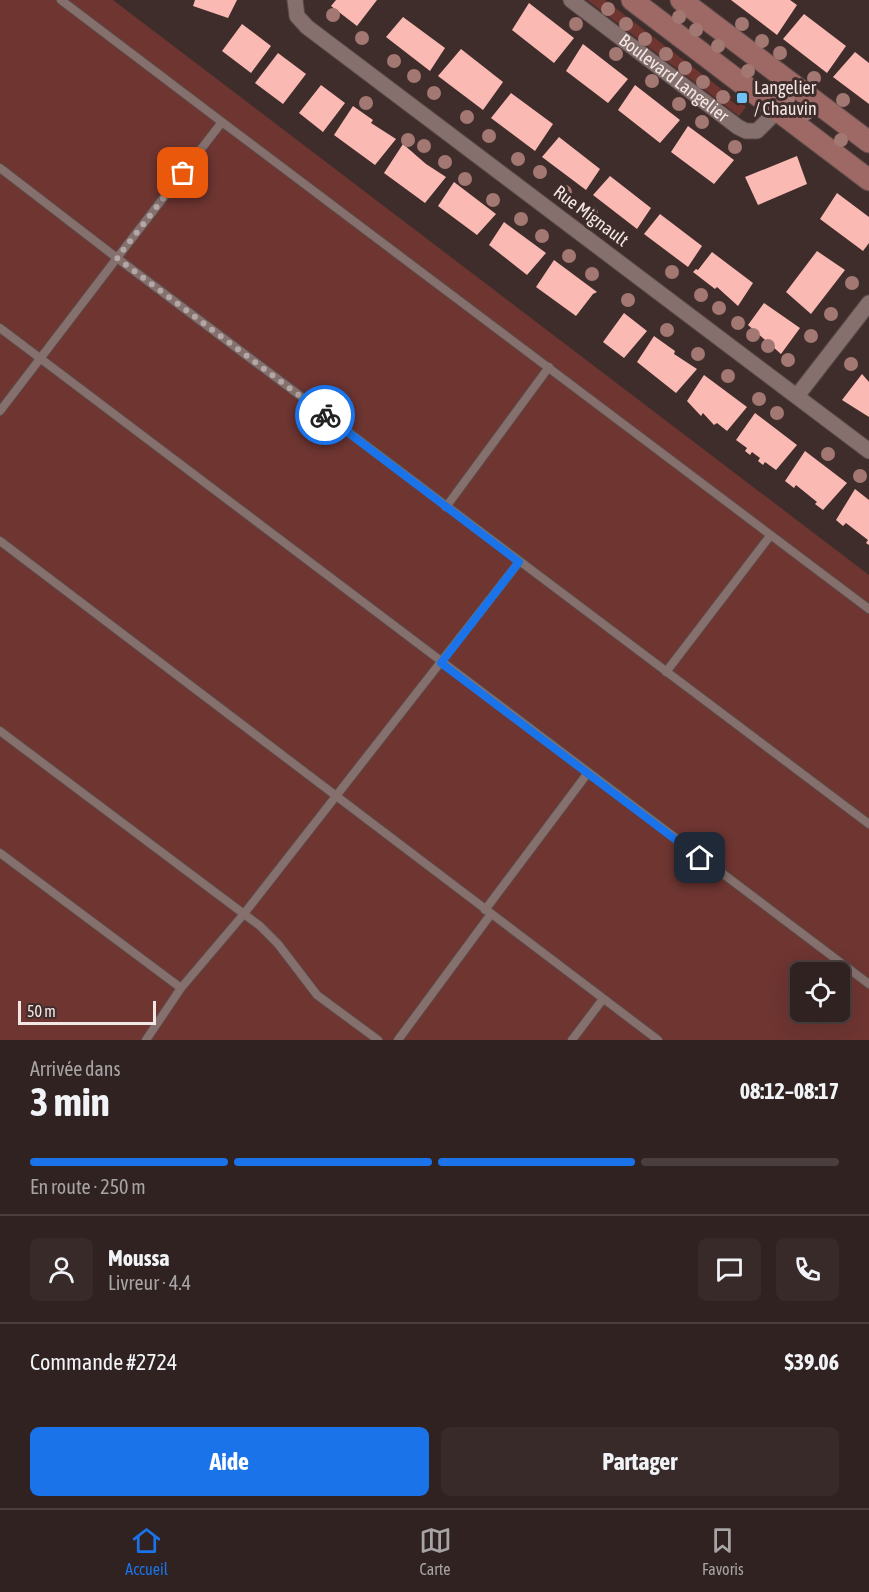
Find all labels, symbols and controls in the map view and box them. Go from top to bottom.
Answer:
street label: Boulevard Langelier [615,29,734,127]
place label: Langelier / Chauvin [754,77,817,119]
marker: Langelier / Chauvin [735,91,749,105]
pin [157,147,208,198]
icon: bag [166,156,199,189]
street label: Rue Mignault [550,181,633,250]
courier [295,385,355,445]
icon: bike [309,399,342,432]
pin [674,832,725,883]
icon: home [683,841,716,874]
map controls [790,962,850,1022]
button: locate [790,962,850,1022]
scale bar [18,998,156,1025]
text: 50 m [27,1002,56,1020]
text: Arrivée dans [30,1057,121,1080]
text: 08:12–08:17 [740,1078,839,1104]
text: 3 min [30,1080,110,1124]
text: En route · 250 m [30,1175,146,1198]
button: person [30,1238,93,1301]
button: chat [698,1238,761,1301]
button: phone [776,1238,839,1301]
text: Moussa [108,1245,169,1271]
text: Livreur · 4.4 [108,1271,191,1294]
text: Commande #2724 [30,1349,177,1375]
text: $39.06 [784,1349,839,1375]
button: Aide [30,1427,429,1496]
button: Partager [441,1427,839,1496]
tab: Accueil [125,1524,168,1578]
tab: Carte [419,1524,452,1578]
tab: Favoris [702,1524,744,1578]

